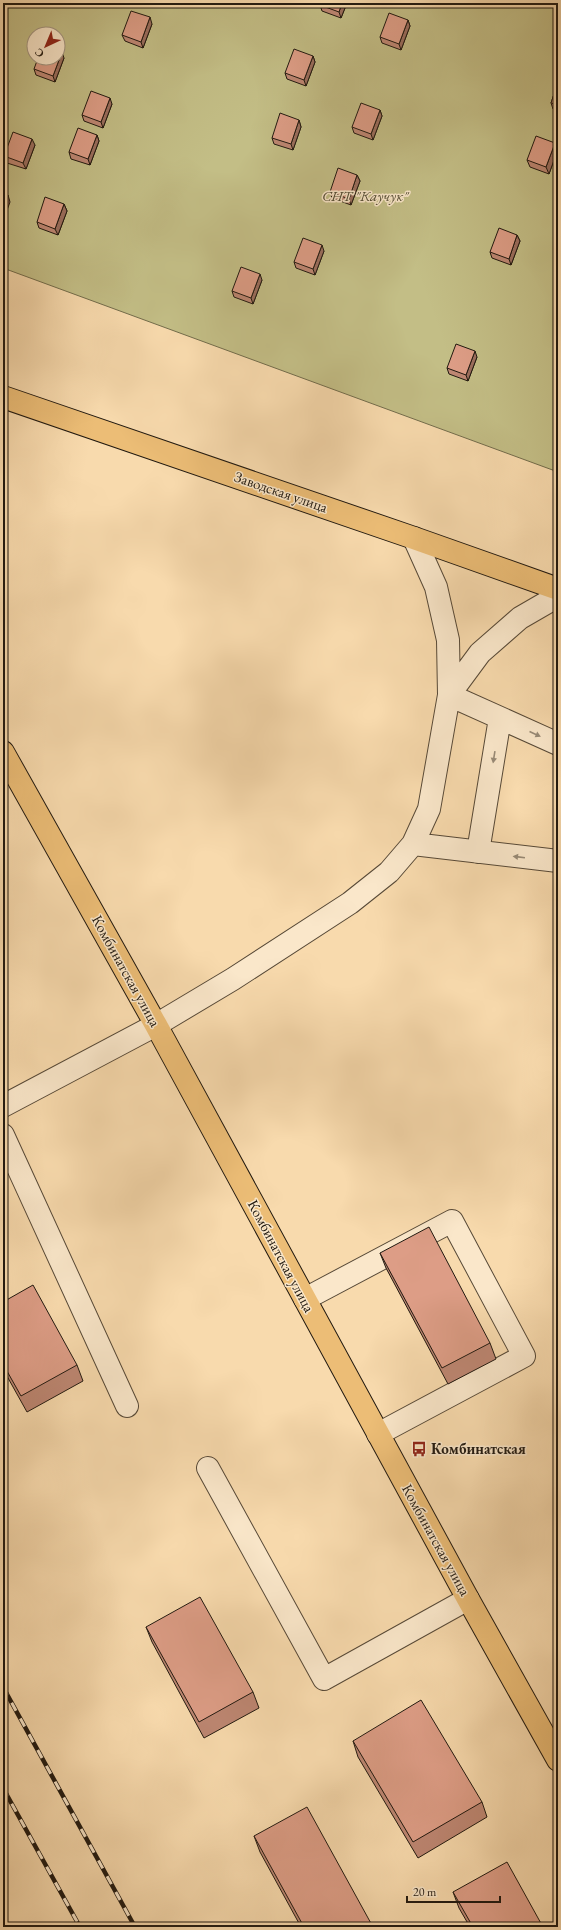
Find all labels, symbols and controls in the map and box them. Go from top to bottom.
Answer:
north arrow [26,26,66,66]
text: С [31,45,47,61]
park label: СНТ "Каучук" [322,186,410,205]
street label: Заводская улица [232,467,330,516]
one-way arrow [530,731,541,737]
one-way arrow [491,750,497,763]
one-way arrow [513,854,525,860]
street label: Комбинатская улица [88,912,165,1030]
street label: Комбинатская улица [244,1196,319,1315]
place label: Комбинатская [431,1439,526,1458]
bus stop icon: Комбинатская [410,1440,428,1458]
street label: Комбинатская улица [398,1481,475,1599]
scale bar [407,1878,500,1904]
text: 20 m [413,1884,437,1900]

